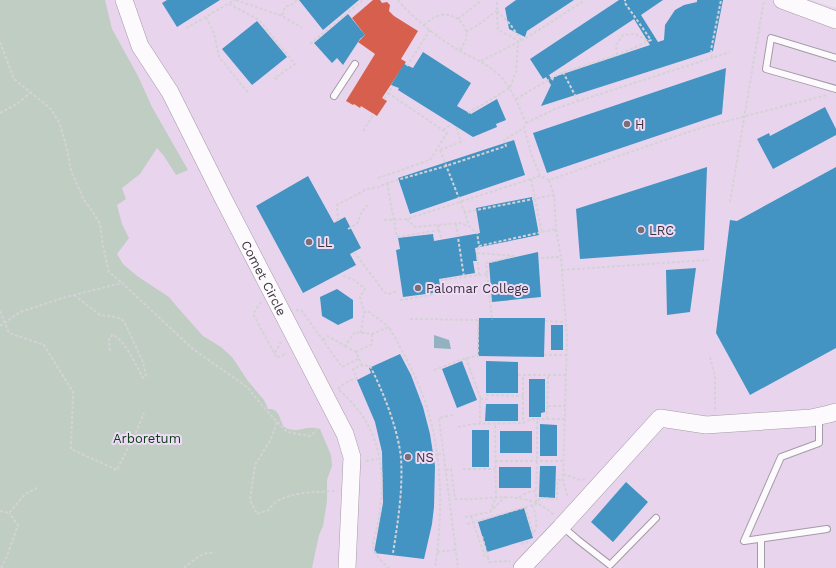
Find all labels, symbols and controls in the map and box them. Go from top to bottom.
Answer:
place label: H [635,117,645,132]
marker: H [622,119,632,129]
place label: LRC [649,223,674,238]
marker: LRC [636,225,646,235]
place label: LL [317,235,333,250]
marker: LL [304,237,314,247]
street label: Comet Circle [239,238,290,318]
place label: Palomar College [426,281,529,296]
marker: Palomar College [413,283,423,293]
park label: Arboretum [113,431,181,446]
place label: NS [416,450,434,465]
marker: NS [403,452,413,462]

